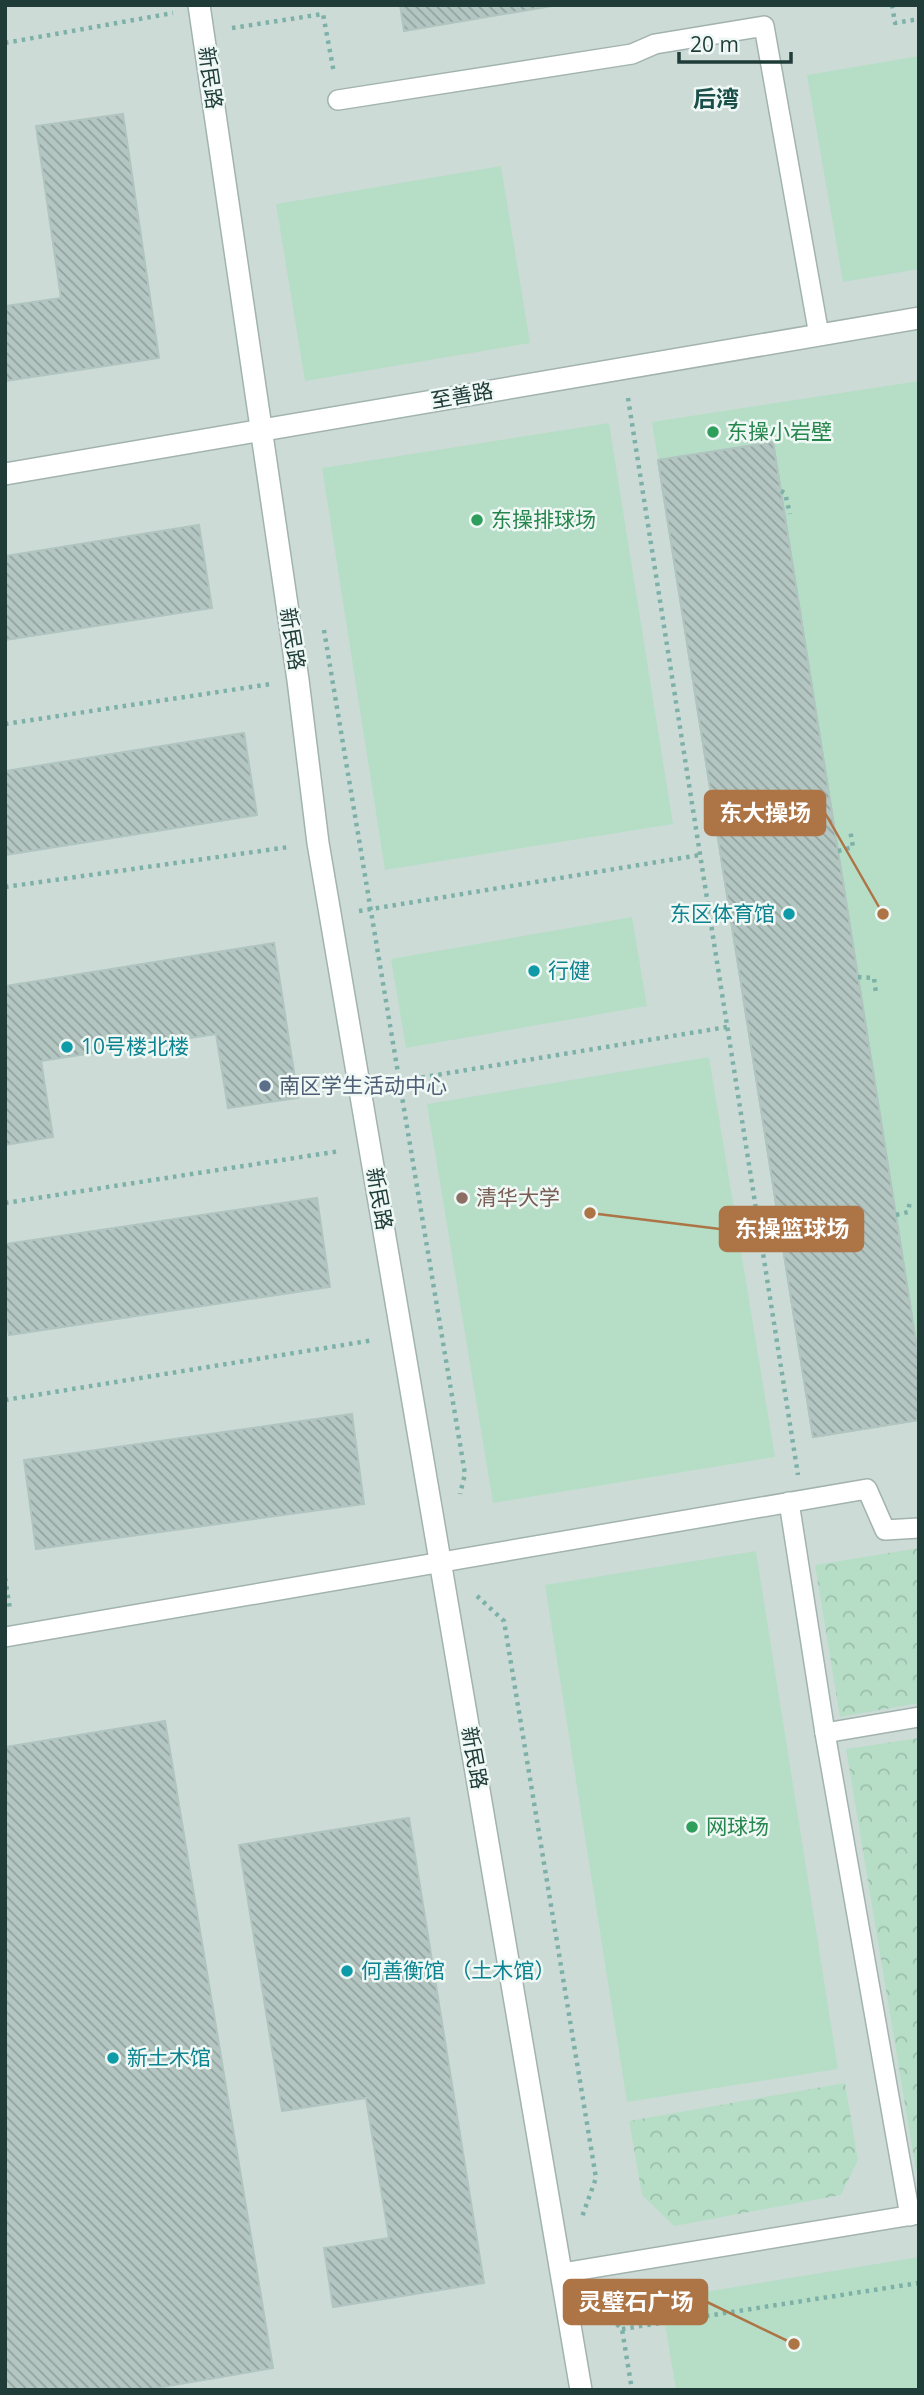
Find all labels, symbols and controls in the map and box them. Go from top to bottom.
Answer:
scale bar [679,21,791,65]
text: 20 m [690,30,739,58]
street label: 新民路 [193,45,229,111]
district label: 后湾 [693,82,739,114]
street label: 至善路 [428,376,495,414]
place label: 东操小岩壁 [727,417,832,445]
marker: 东操小岩壁 [705,424,721,440]
place label: 东操排球场 [491,505,596,533]
marker: 东操排球场 [469,512,485,528]
street label: 新民路 [274,606,312,672]
callout: 东大操场 [705,791,825,835]
text: 东大操场 [719,796,811,828]
place label: 东区体育馆 [670,899,775,927]
marker: 东区体育馆 [781,906,797,922]
place label: 行健 [548,956,590,984]
marker: 行健 [526,963,542,979]
place label: 10号楼北楼 [81,1032,189,1060]
marker: 10号楼北楼 [59,1039,75,1055]
place label: 南区学生活动中心 [279,1071,447,1099]
marker: 南区学生活动中心 [257,1078,273,1094]
street label: 新民路 [361,1165,399,1232]
place label: 清华大学 [476,1183,560,1211]
marker: 清华大学 [454,1190,470,1206]
callout: 东操篮球场 [720,1207,863,1251]
text: 东操篮球场 [735,1212,850,1244]
street label: 新民路 [456,1724,494,1791]
place label: 网球场 [706,1812,769,1840]
marker: 网球场 [684,1819,700,1835]
place label: 何善衡馆 （土木馆） [361,1956,555,1984]
marker: 何善衡馆 （土木馆） [339,1963,355,1979]
place label: 新土木馆 [127,2043,211,2071]
marker: 新土木馆 [105,2050,121,2066]
callout: 灵璧石广场 [564,2280,707,2324]
text: 灵璧石广场 [579,2285,694,2317]

